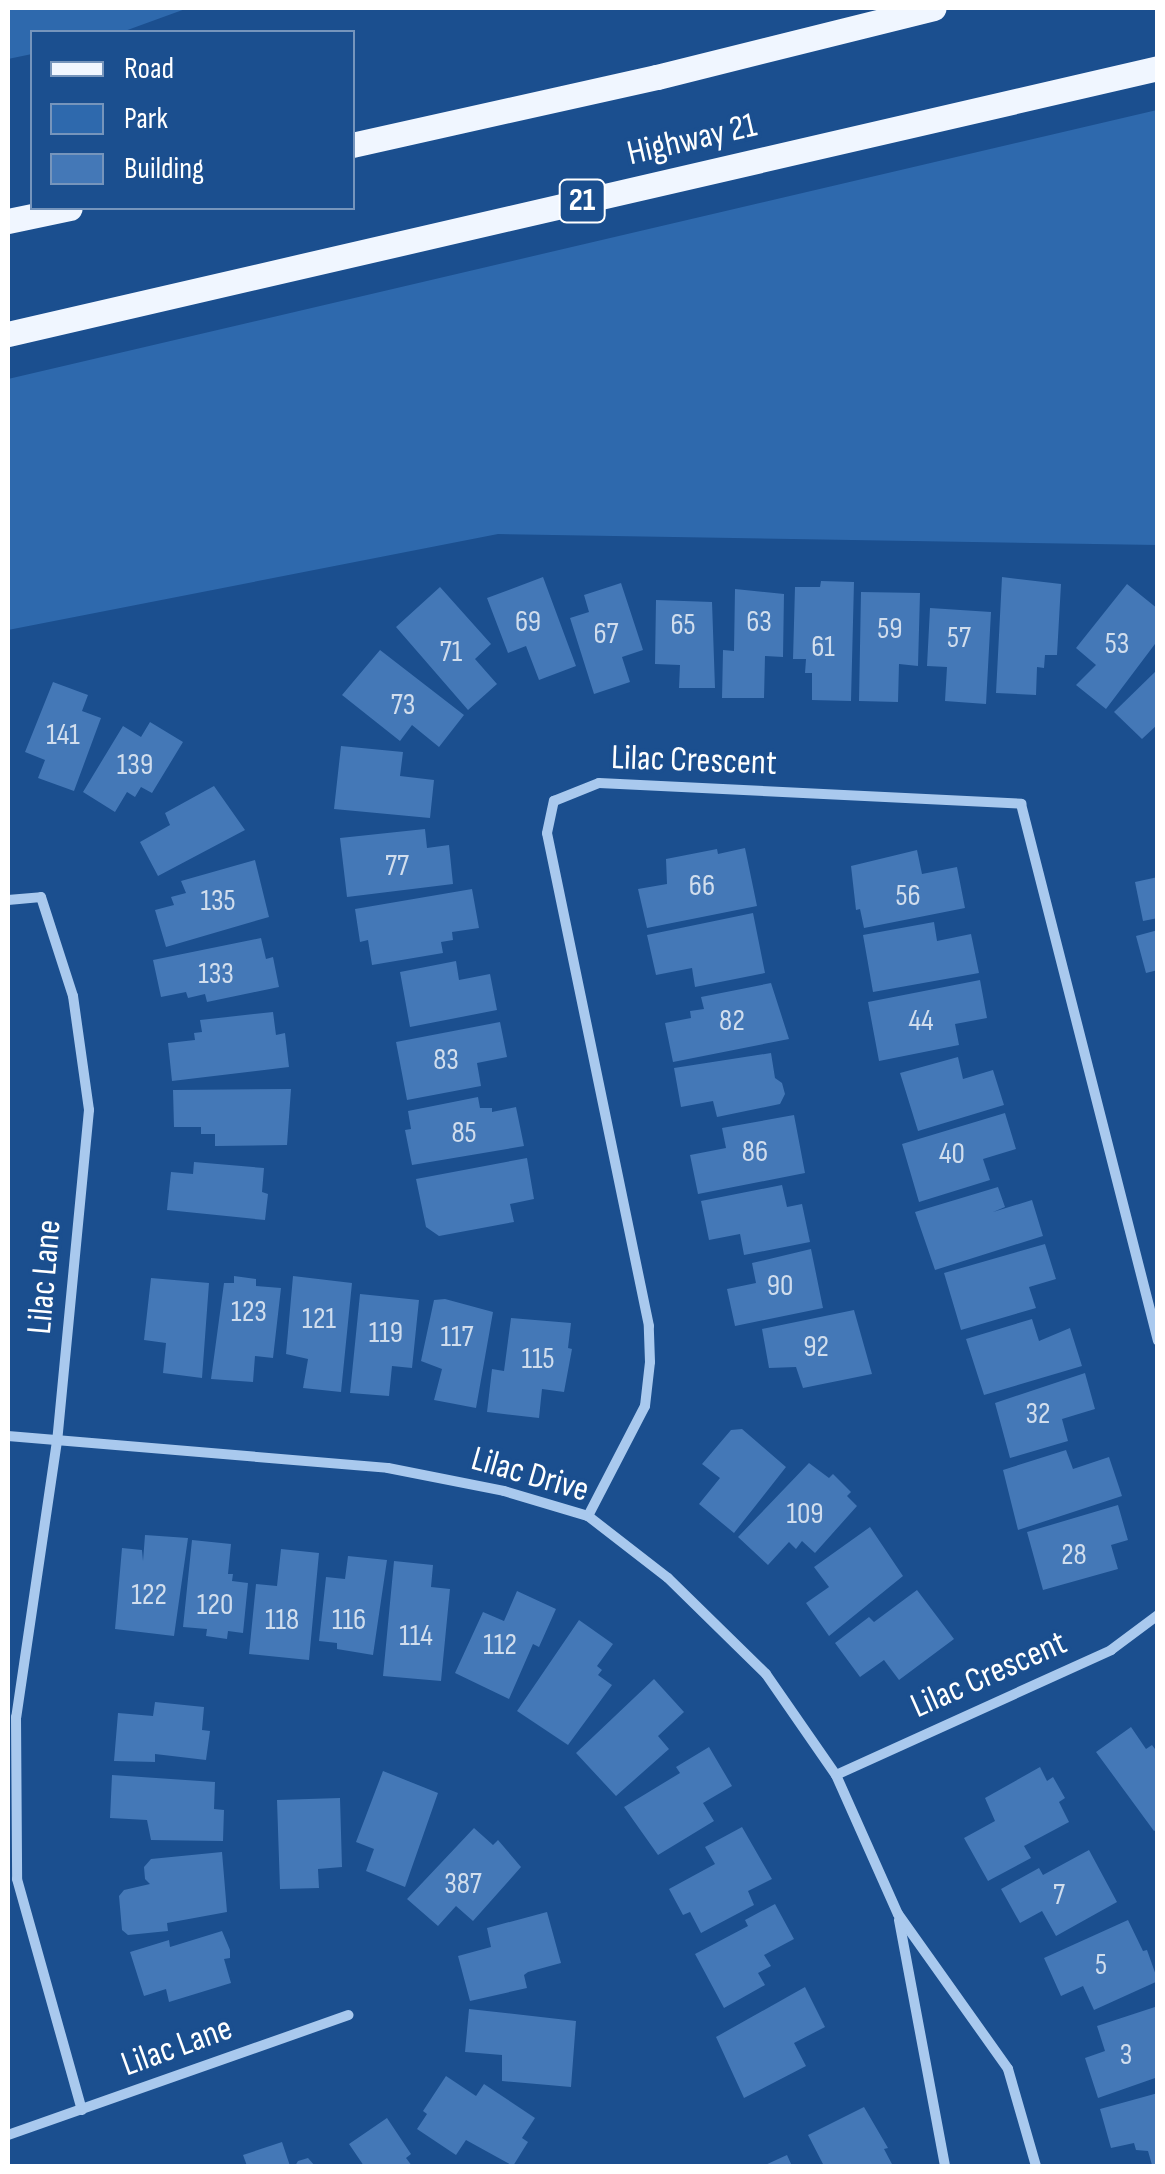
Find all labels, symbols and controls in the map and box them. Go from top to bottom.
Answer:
legend [30,30,355,210]
text: Road [124,51,174,87]
text: Park [124,101,168,137]
street label: Highway 21 [623,105,761,175]
text: Building [124,151,204,187]
road number: 21 [557,174,607,228]
house number: 69 [515,604,541,640]
house number: 63 [746,604,772,640]
house number: 65 [670,607,696,643]
house number: 59 [877,611,903,647]
house number: 67 [593,616,619,652]
house number: 57 [947,620,971,656]
house number: 53 [1105,626,1129,662]
house number: 61 [811,629,835,665]
house number: 71 [440,634,462,670]
house number: 73 [391,687,415,723]
house number: 141 [46,717,80,753]
street label: Lilac Crescent [610,737,778,785]
house number: 139 [117,747,153,783]
house number: 77 [385,848,409,884]
house number: 66 [689,868,715,904]
house number: 56 [895,878,921,914]
house number: 135 [200,883,236,919]
house number: 133 [198,956,234,992]
house number: 82 [719,1003,745,1039]
house number: 44 [908,1003,934,1039]
house number: 83 [433,1042,459,1078]
house number: 85 [451,1115,477,1151]
house number: 86 [742,1134,768,1170]
house number: 40 [939,1136,965,1172]
street label: Lilac Lane [19,1218,71,1336]
house number: 90 [767,1268,793,1304]
house number: 123 [231,1294,267,1330]
house number: 121 [302,1301,336,1337]
house number: 119 [369,1315,403,1351]
house number: 117 [441,1319,473,1355]
house number: 92 [803,1329,829,1365]
house number: 115 [521,1341,555,1377]
house number: 32 [1026,1396,1050,1432]
street label: Lilac Drive [466,1438,594,1512]
house number: 109 [786,1496,824,1532]
house number: 28 [1061,1537,1087,1573]
house number: 122 [131,1577,167,1613]
house number: 120 [197,1587,233,1623]
house number: 118 [265,1602,299,1638]
house number: 116 [332,1602,366,1638]
house number: 114 [399,1618,433,1654]
street label: Lilac Crescent [905,1622,1073,1728]
house number: 112 [483,1627,517,1663]
house number: 387 [444,1866,482,1902]
house number: 7 [1053,1877,1065,1913]
house number: 5 [1095,1947,1107,1983]
street label: Lilac Lane [116,2008,238,2086]
house number: 3 [1120,2037,1132,2073]

